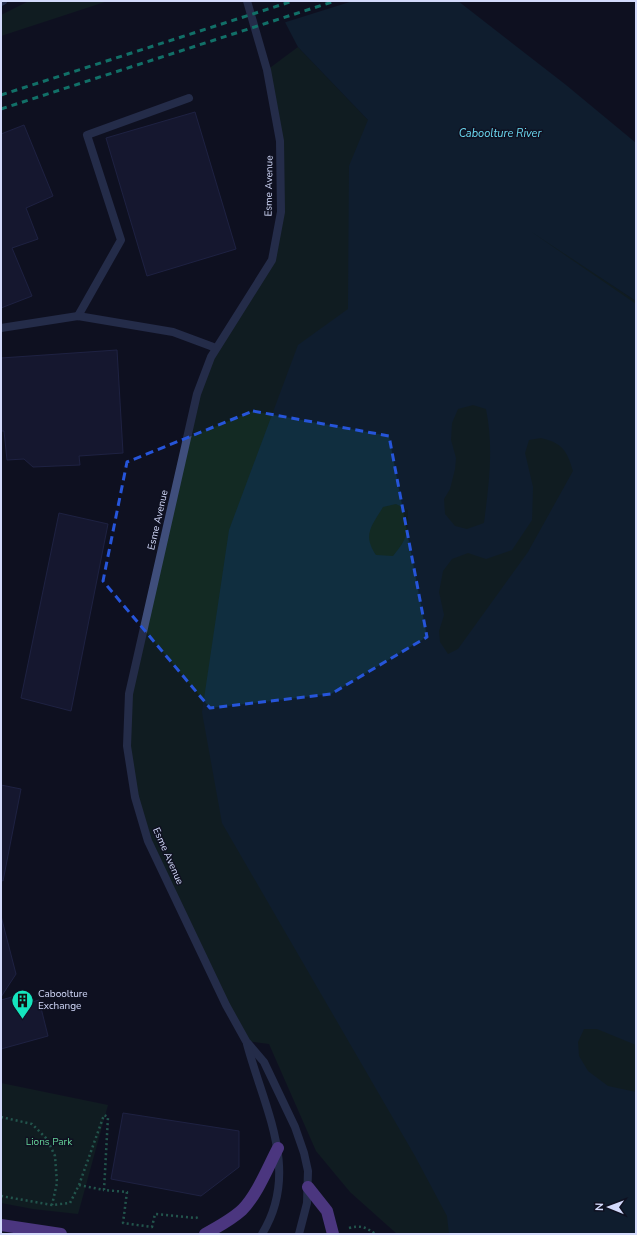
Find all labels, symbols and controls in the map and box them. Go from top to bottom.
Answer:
water label: Caboolture River [459,126,542,141]
street label: Esme Avenue [261,155,277,217]
street label: Esme Avenue [144,489,172,551]
street label: Esme Avenue [149,825,187,887]
building icon: Caboolture Exchange [10,987,36,1020]
place label: Caboolture Exchange [38,987,88,1013]
park label: Lions Park [26,1135,73,1149]
north arrow [589,1187,629,1227]
text: N [592,1203,607,1211]

